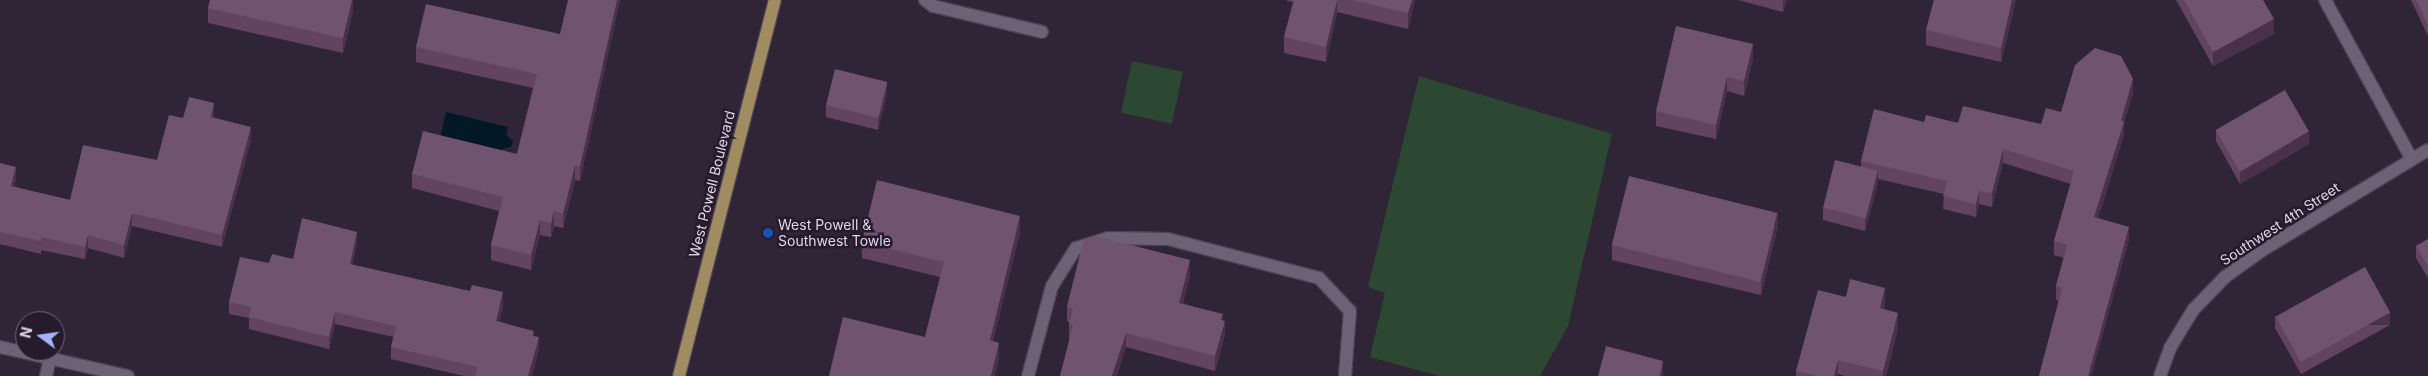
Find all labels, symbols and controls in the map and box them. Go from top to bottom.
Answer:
street label: West Powell Boulevard [686,109,738,259]
street label: Southwest 4th Street [2217,179,2343,269]
place label: West Powell & Southwest Towle [778,217,891,250]
marker: West Powell & Southwest Towle [762,227,774,239]
north arrow [15,311,65,361]
text: N [16,325,35,340]

